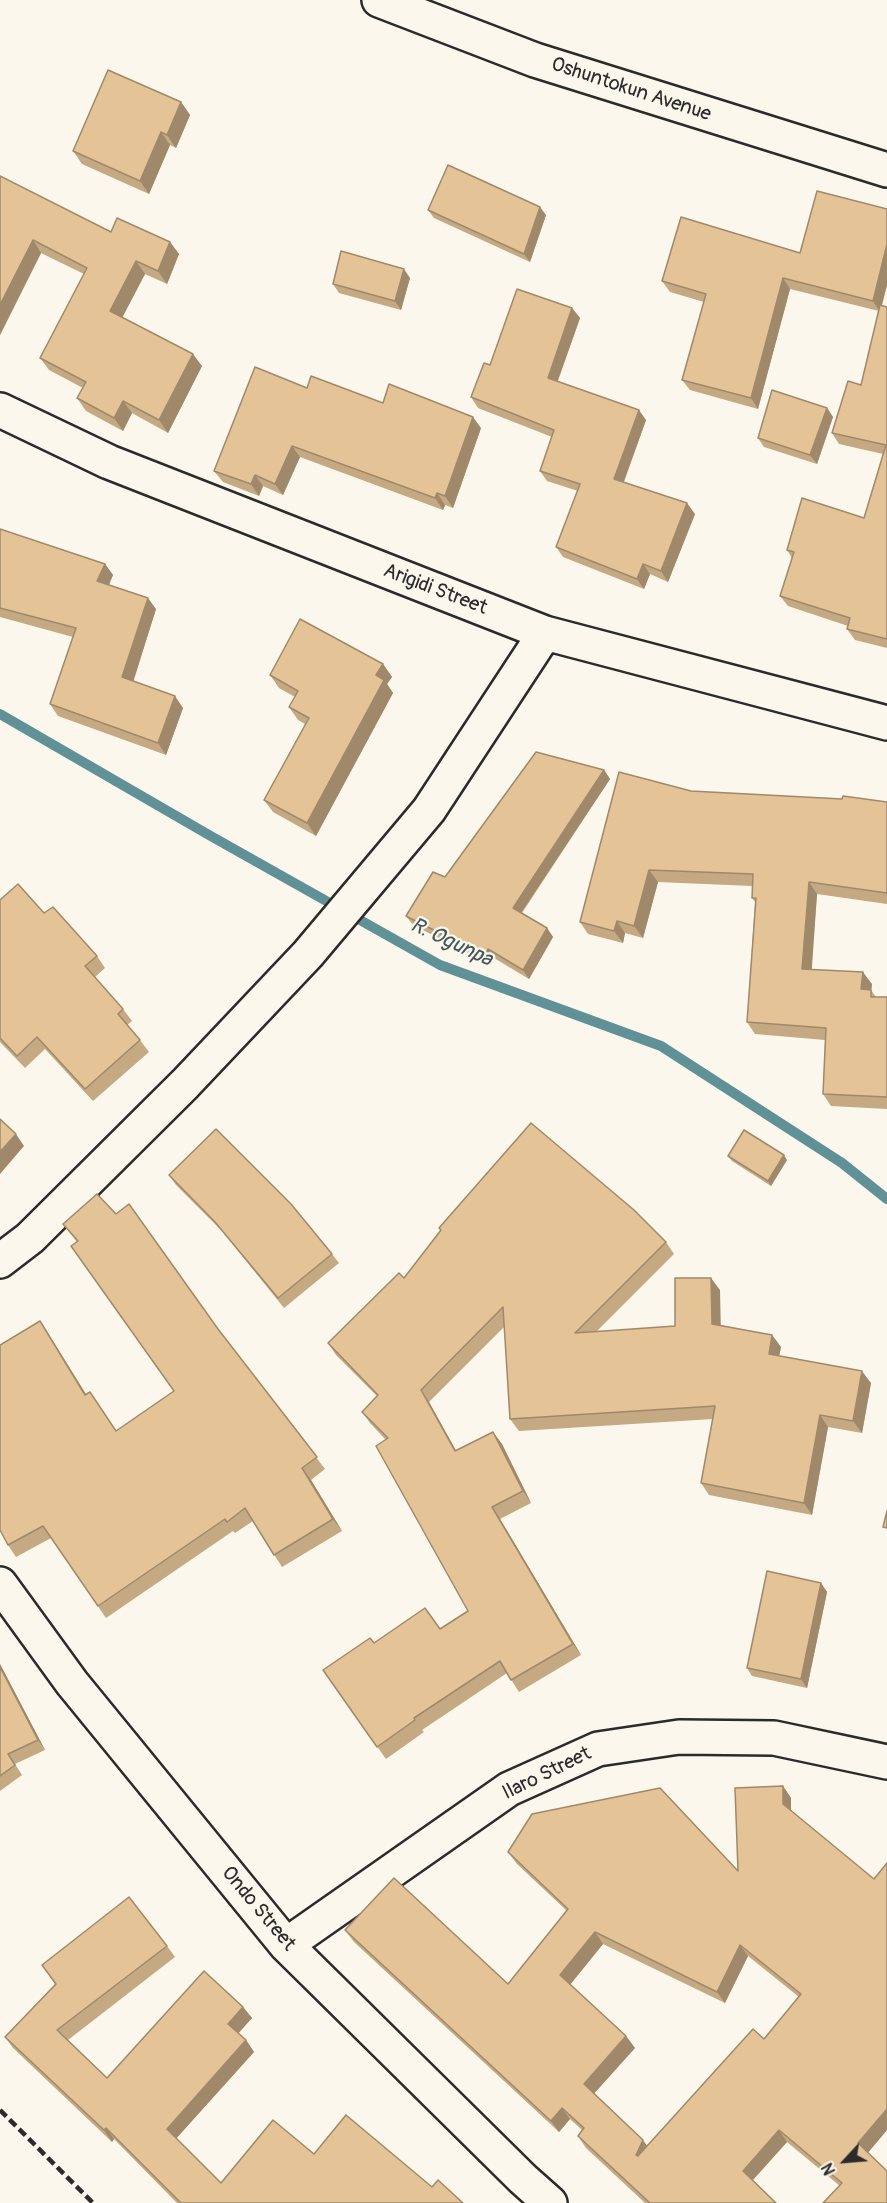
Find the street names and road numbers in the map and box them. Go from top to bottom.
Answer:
street label: Oshuntokun Avenue [548,53,714,127]
street label: Arigidi Street [380,559,490,621]
street label: Ilaro Street [499,1742,595,1806]
street label: Ondo Street [216,1862,300,1956]

